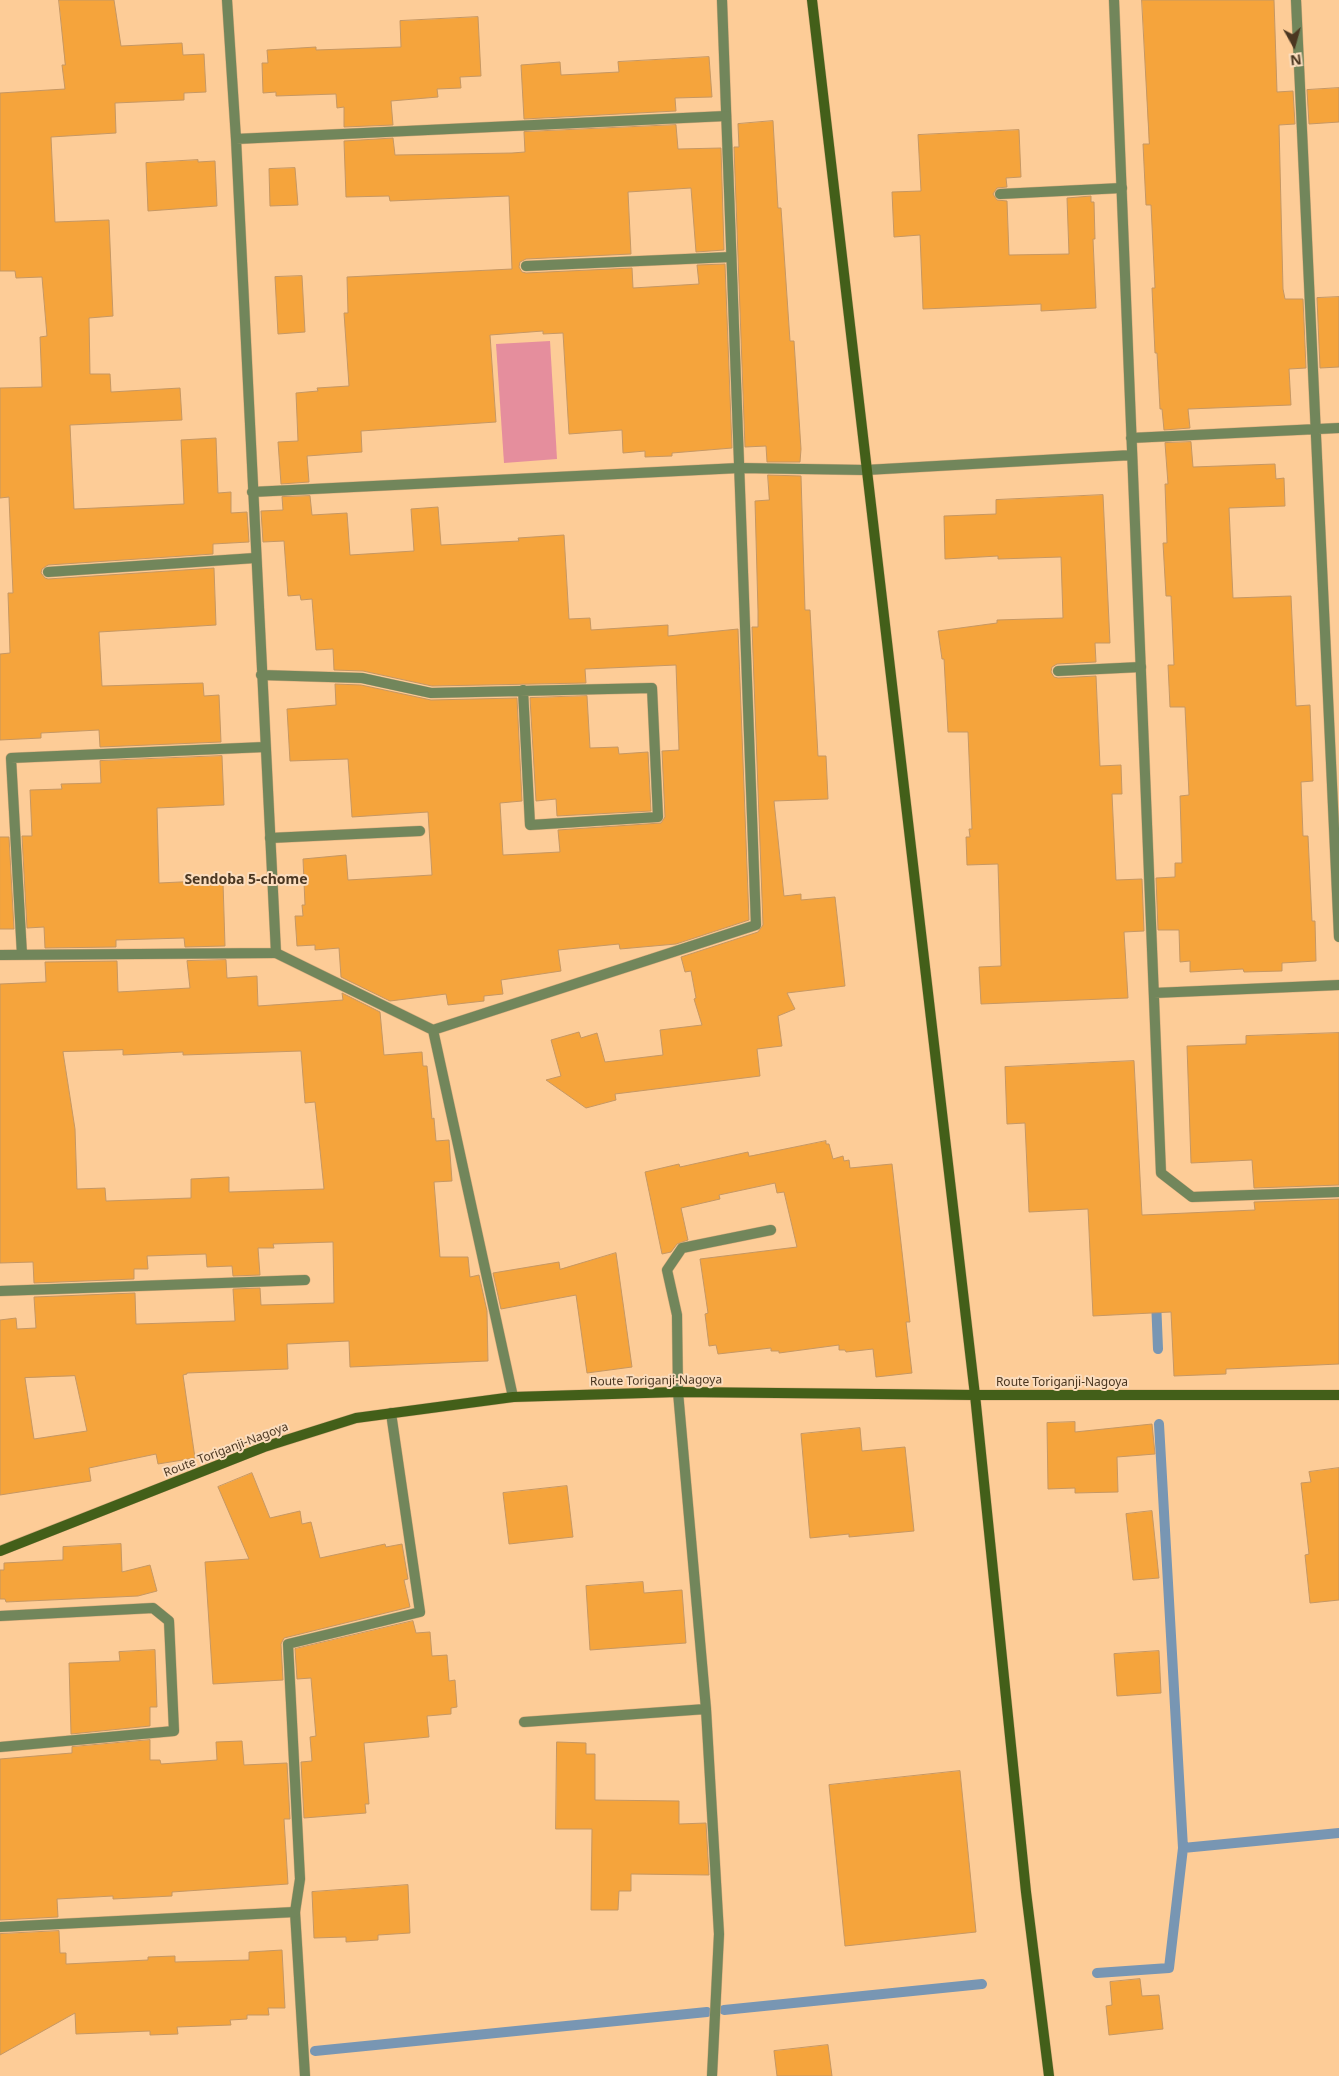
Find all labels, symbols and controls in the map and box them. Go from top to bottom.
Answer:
north arrow [1269,20,1319,70]
text: N [1289,50,1303,71]
district label: Sendoba 5-chome [184,872,308,888]
street label: Route Toriganji-Nagoya [590,1373,722,1389]
street label: Route Toriganji-Nagoya [996,1376,1128,1390]
street label: Route Toriganji-Nagoya [162,1420,290,1480]

